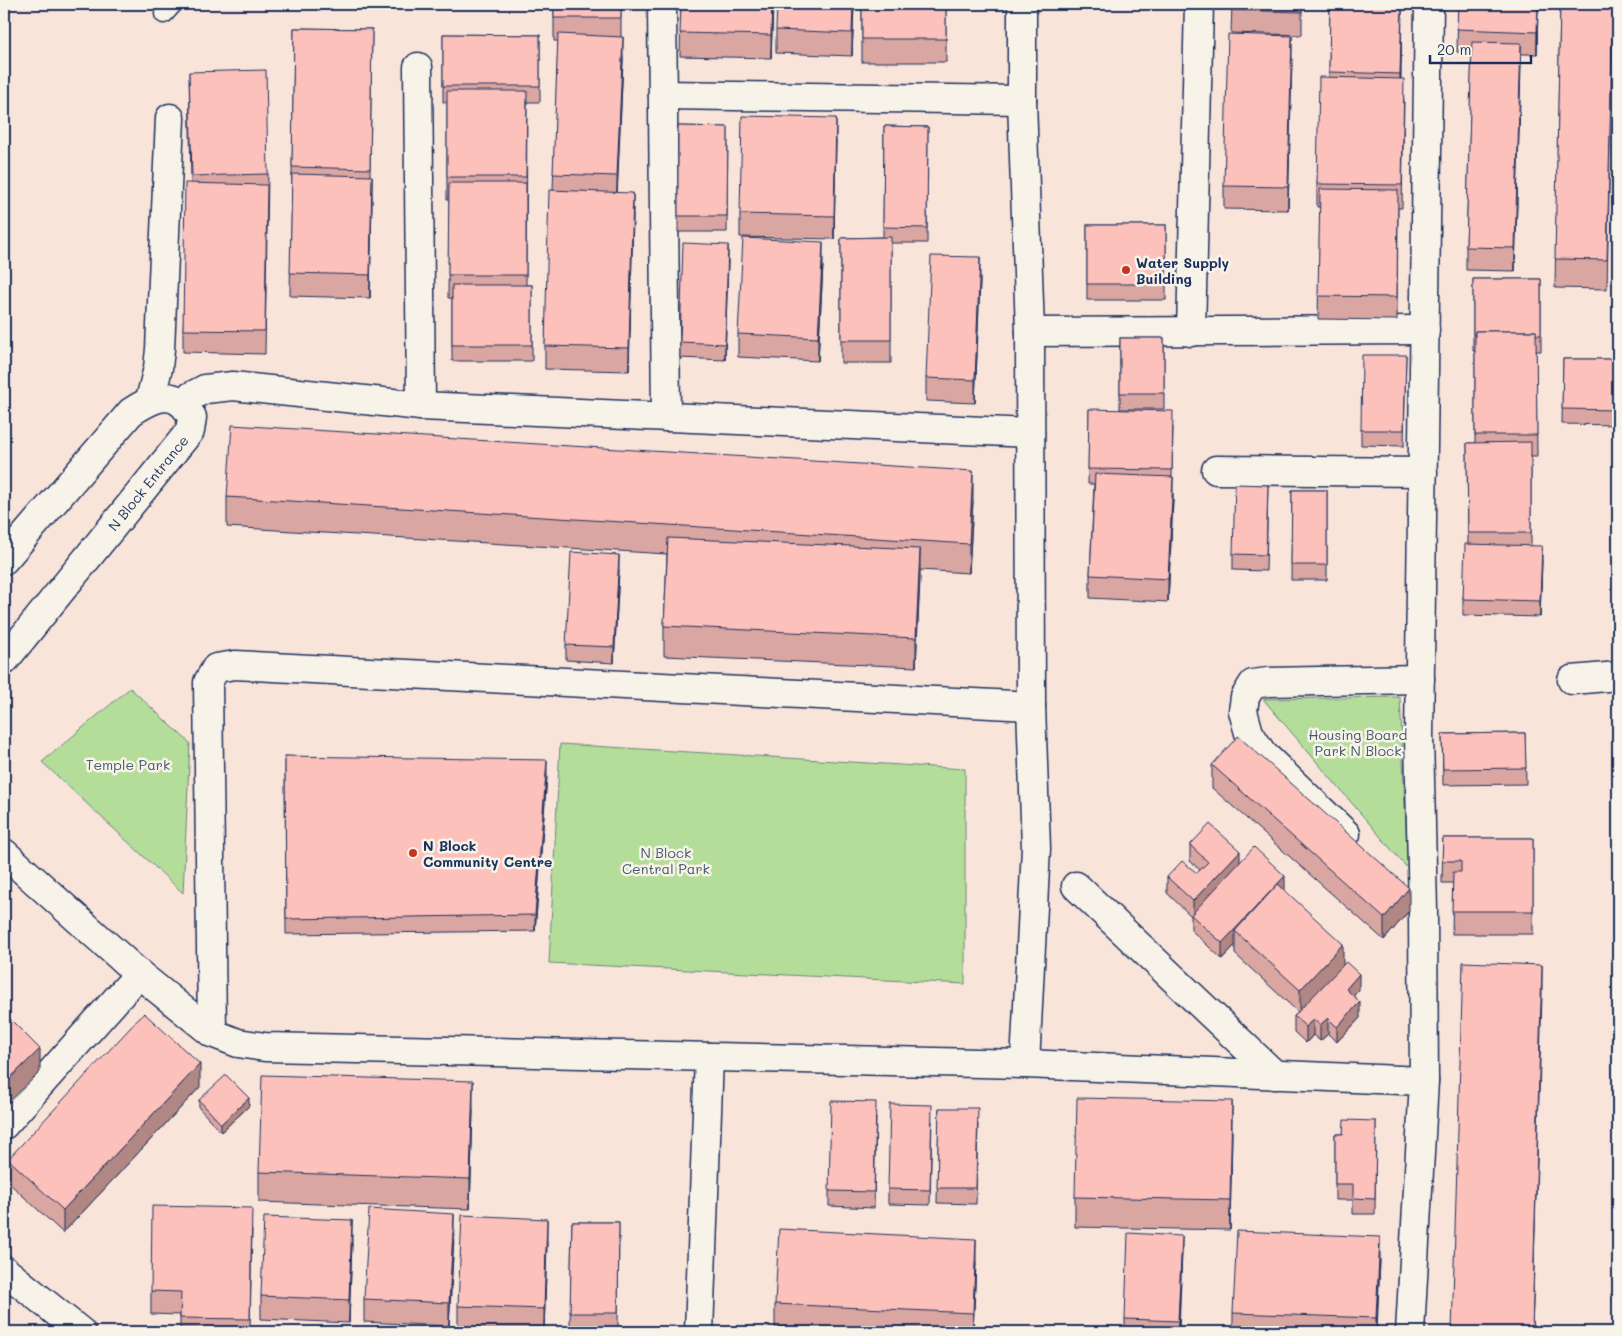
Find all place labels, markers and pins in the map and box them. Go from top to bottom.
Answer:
place label: Water Supply Building [1136,253,1230,288]
marker: Water Supply Building [1120,264,1132,276]
place label: N Block Community Centre [423,836,552,871]
marker: N Block Community Centre [407,847,419,859]

